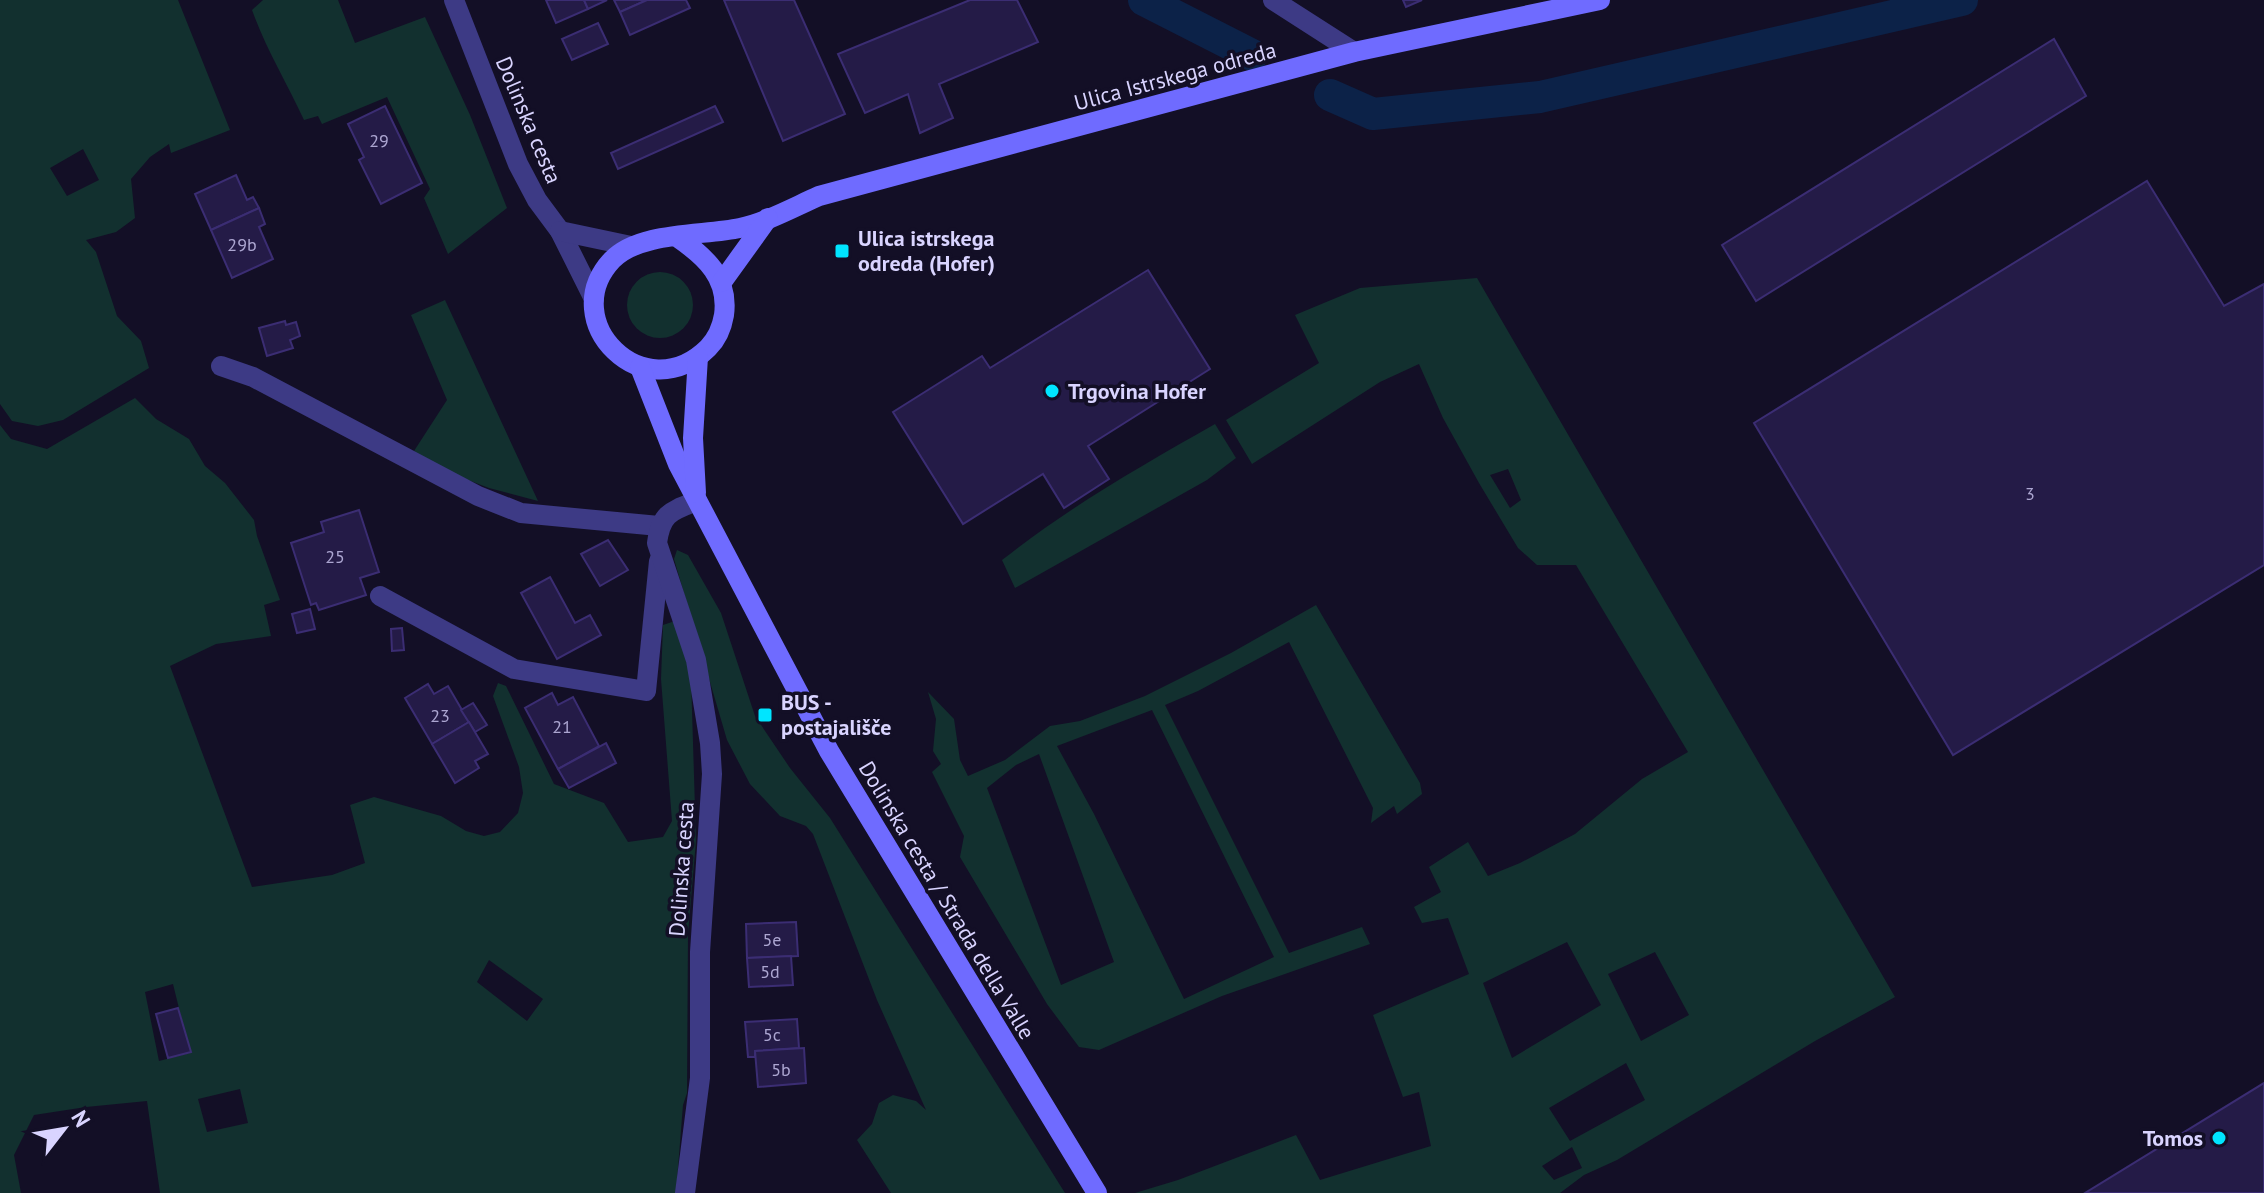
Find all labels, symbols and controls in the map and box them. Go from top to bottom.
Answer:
street label: Ulica Istrskega odreda [1071,36,1279,116]
street label: Dolinska cesta [490,52,568,188]
house number: 29 [369,129,389,152]
place label: Ulica istrskega odreda (Hofer) [858,224,995,277]
house number: 29b [227,233,257,256]
marker: Ulica istrskega odreda (Hofer) [833,242,851,260]
place label: Trgovina Hofer [1068,377,1206,405]
marker: Trgovina Hofer [1043,382,1061,400]
house number: 3 [2025,482,2035,505]
house number: 25 [325,545,345,568]
place label: BUS - postajališče [781,688,891,741]
house number: 23 [430,704,450,727]
marker: BUS - postajališče [756,706,774,724]
house number: 21 [552,715,572,738]
street label: Dolinska cesta / Strada della Valle [853,756,1041,1044]
street label: Dolinska cesta [662,801,700,937]
house number: 5e [763,928,781,951]
house number: 5d [760,960,780,983]
house number: 5c [763,1023,781,1046]
house number: 5b [771,1058,791,1081]
north arrow [24,1089,104,1169]
text: N [65,1105,97,1132]
place label: Tomos [2143,1124,2203,1152]
marker: Tomos [2210,1129,2228,1147]

